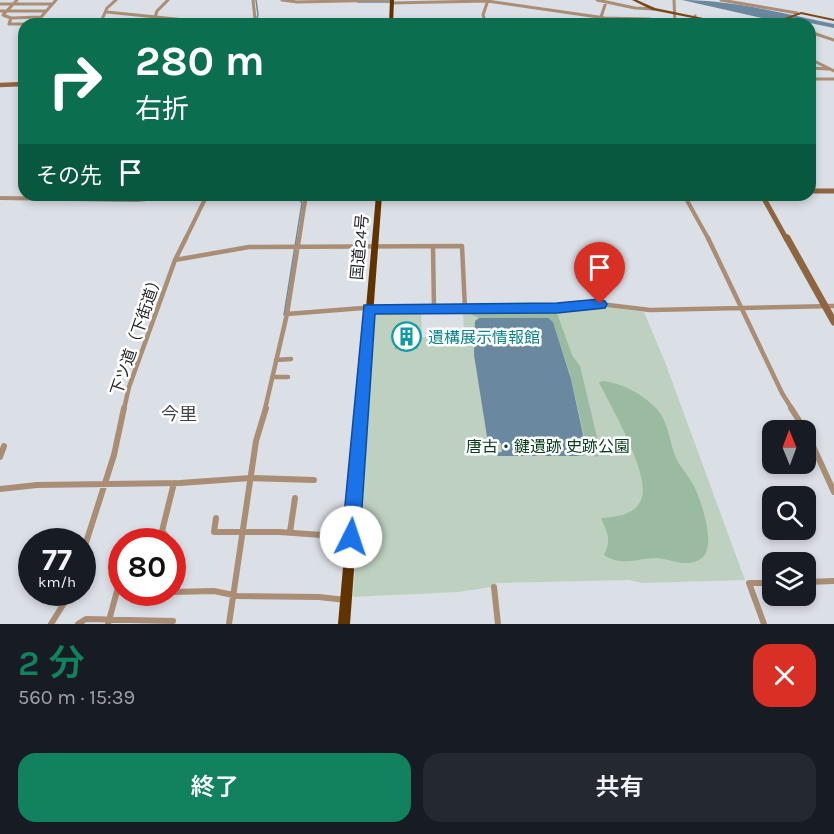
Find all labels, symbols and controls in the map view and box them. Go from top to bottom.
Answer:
text: 280 m [135,36,265,86]
icon: right [36,42,114,120]
text: 右折 [135,93,189,125]
icon: arrive [114,156,147,189]
text: その先 [36,163,102,189]
street label: 国道24号 [347,213,372,281]
pin [574,242,625,304]
icon: arrive [583,251,616,284]
street label: 下ツ道（下街道） [107,271,166,398]
building icon: 遺構展示情報館 [391,321,423,353]
place label: 遺構展示情報館 [428,328,540,347]
district label: 今里 [161,403,197,425]
north arrow [762,420,816,474]
map controls [762,420,816,606]
park label: 唐古・鍵遺跡 史跡公園 [466,437,630,456]
button: search [762,486,816,540]
position arrow [319,505,383,569]
speed limit sign: 80 [108,528,186,606]
text: 77 [42,542,72,578]
button: layers [762,552,816,606]
text: km/h [38,573,76,591]
text: 2 分 [18,642,85,684]
button: close [753,644,816,707]
text: 560 m · 15:39 [18,686,135,709]
button: 終了 [18,753,411,822]
button: 共有 [423,753,816,822]

